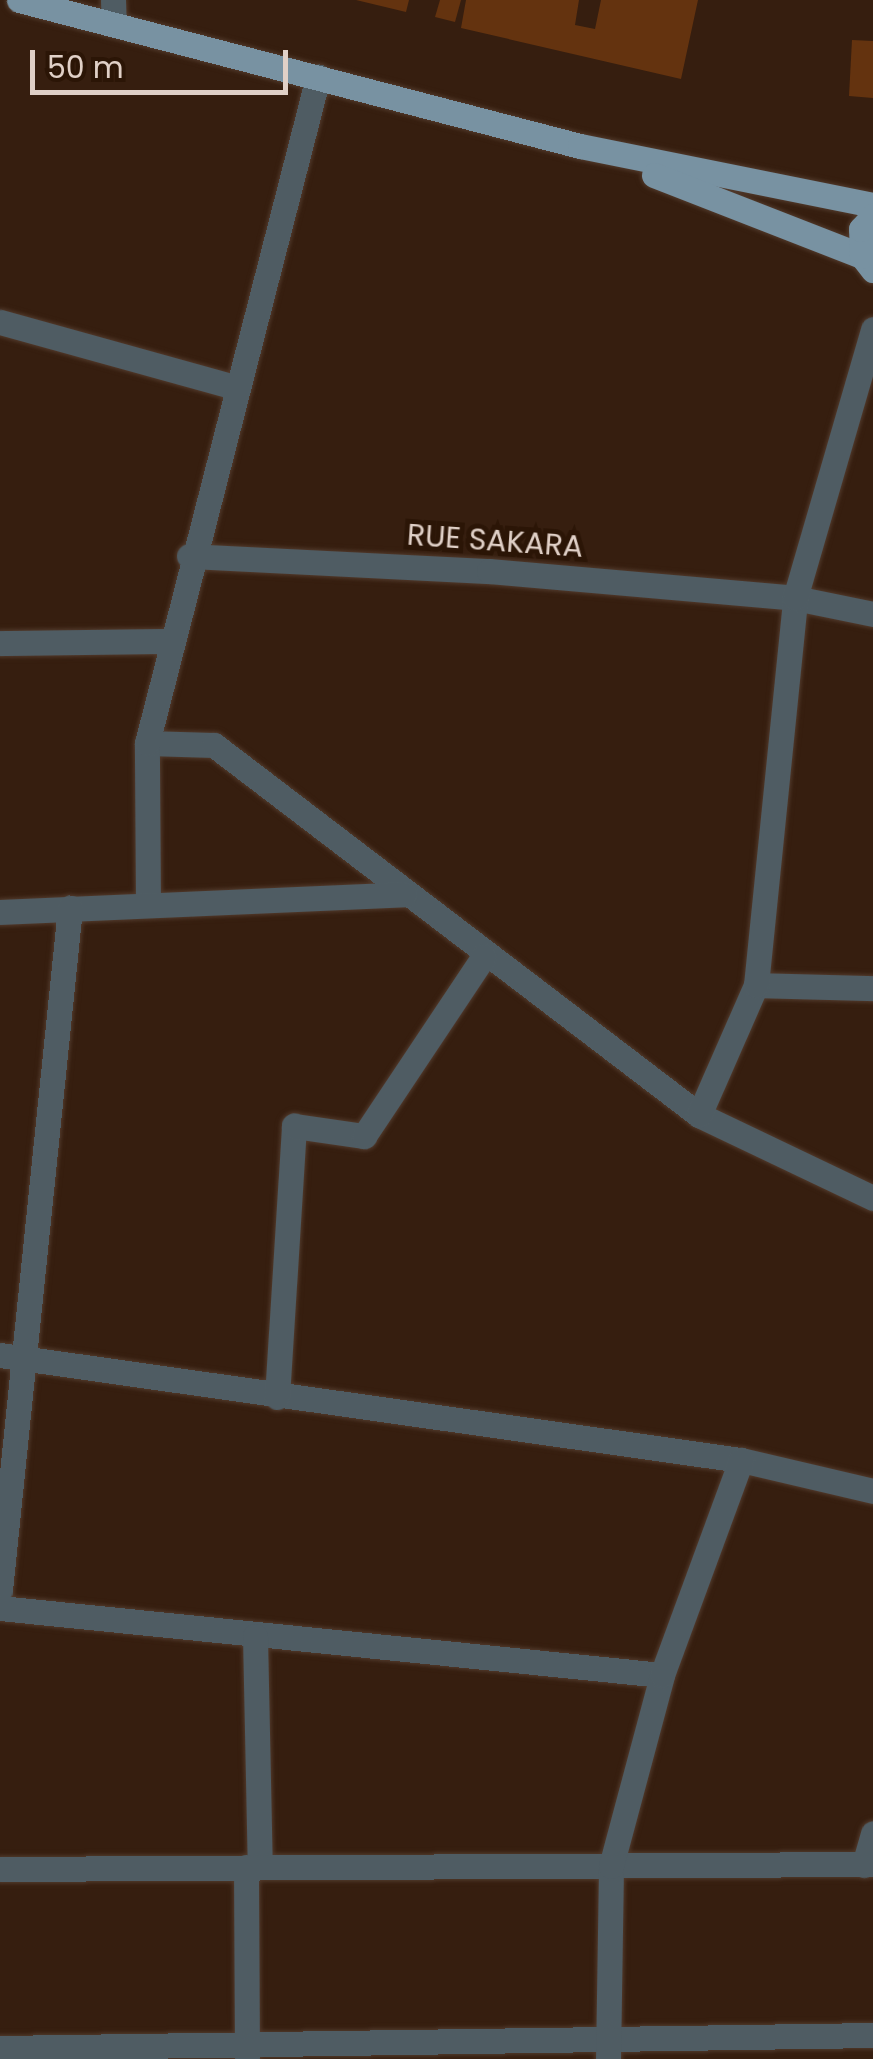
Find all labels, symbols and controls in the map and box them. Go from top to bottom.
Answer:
scale bar [35,30,292,92]
text: 50 m [47,46,124,89]
street label: RUE SAKARA [406,517,584,565]

